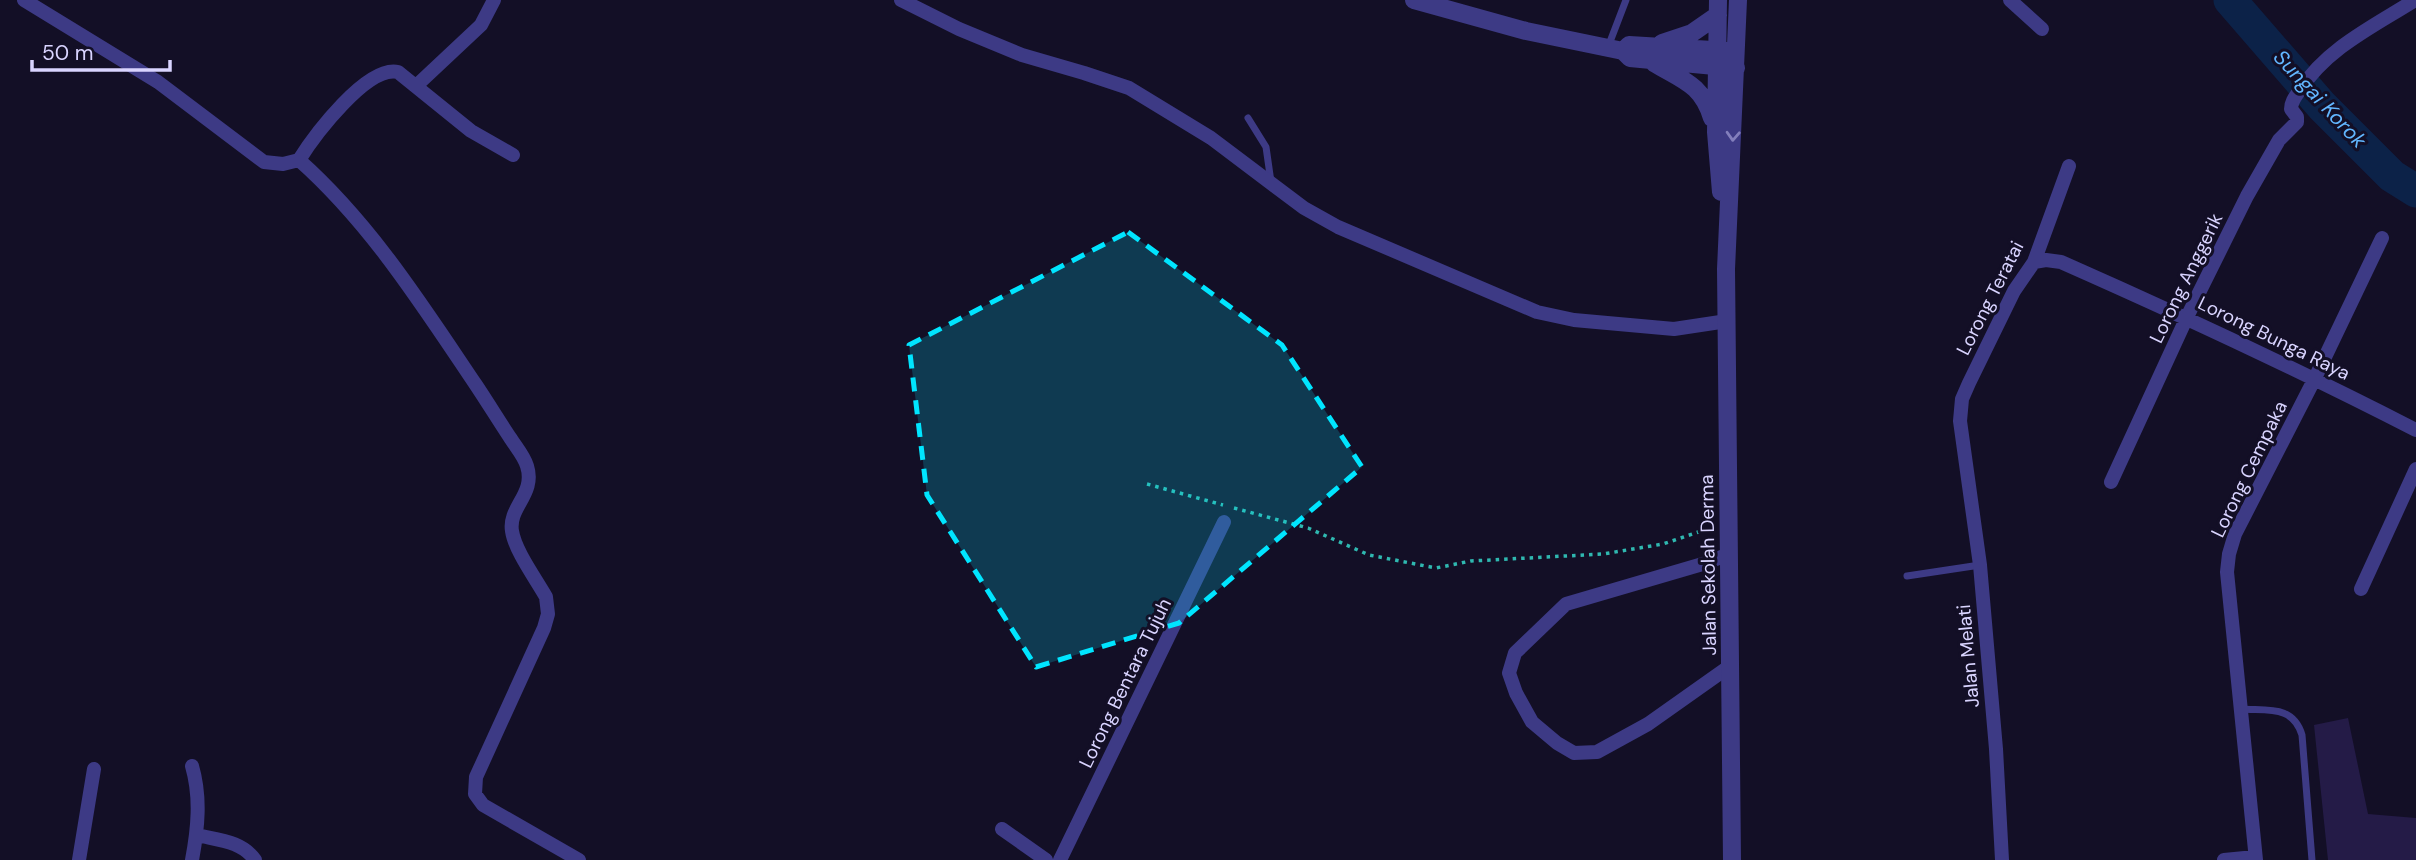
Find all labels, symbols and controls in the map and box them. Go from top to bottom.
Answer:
scale bar [32,28,170,72]
text: 50 m [42,39,93,67]
water label: Sungai Korok [2267,44,2373,154]
one-way arrow [1725,131,1740,142]
street label: Lorong Anggerik [2144,208,2228,347]
street label: Lorong Teratai [1951,237,2029,359]
street label: Lorong Bunga Raya [2194,290,2354,386]
street label: Lorong Cempaka [2205,397,2293,541]
street label: Jalan Sekolah Derma [1694,474,1722,656]
street label: Lorong Bentara Tujuh [1073,594,1177,772]
street label: Jalan Melati [1951,603,1985,709]

